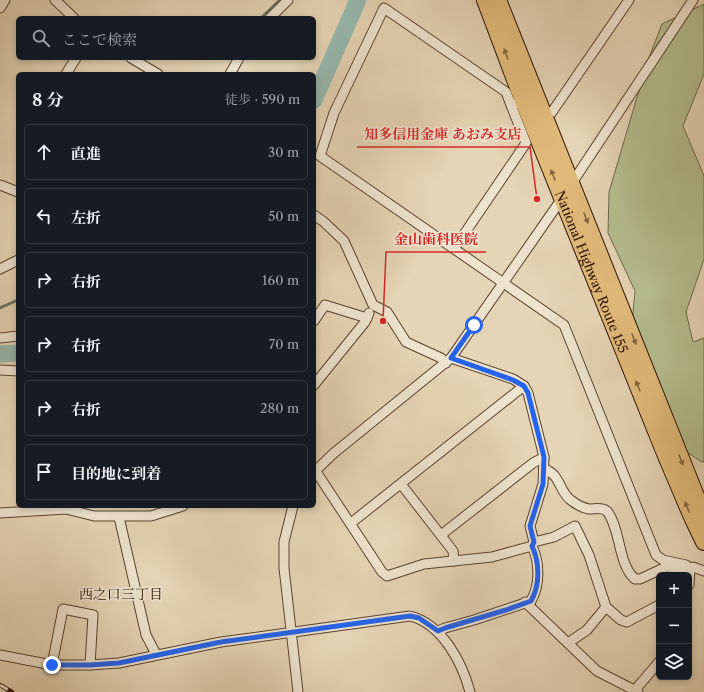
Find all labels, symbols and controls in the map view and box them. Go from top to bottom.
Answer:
search box [16,16,316,60]
icon: search [30,27,52,49]
text: ここで検索 [62,30,137,49]
one-way arrow [502,47,508,59]
text: 8 分 [32,90,64,110]
text: 徒歩 · 590 m [225,91,300,107]
callout: 知多信用金庫 あおみ支店 [357,121,530,147]
text: 知多信用金庫 あおみ支店 [364,125,522,143]
icon: ahead [33,141,55,163]
text: 直進 [71,144,101,163]
text: 30 m [268,144,299,160]
one-way arrow [549,168,555,180]
street label: National Highway Route 155 [552,188,632,355]
icon: left [33,205,55,227]
text: 左折 [71,208,101,227]
text: 50 m [268,208,299,224]
one-way arrow [584,212,590,224]
callout: 金山歯科医院 [386,226,486,252]
text: 金山歯科医院 [394,230,478,248]
icon: right [33,269,55,291]
text: 右折 [71,272,101,291]
text: 160 m [262,272,299,288]
route start [465,316,483,334]
icon: right [33,333,55,355]
one-way arrow [631,333,637,345]
text: 右折 [71,336,101,355]
text: 70 m [269,336,299,352]
one-way arrow [635,381,641,392]
icon: right [33,397,55,419]
text: 右折 [71,400,101,419]
text: 280 m [260,400,299,416]
one-way arrow [679,454,685,466]
icon: arrive [33,461,55,483]
text: 目的地に到着 [71,464,161,483]
one-way arrow [684,501,690,512]
map controls [656,572,692,680]
button: + [656,572,692,608]
district label: 西之口三丁目 [79,585,163,603]
button: − [656,608,692,644]
button: layers [656,644,692,680]
route end [43,656,61,674]

